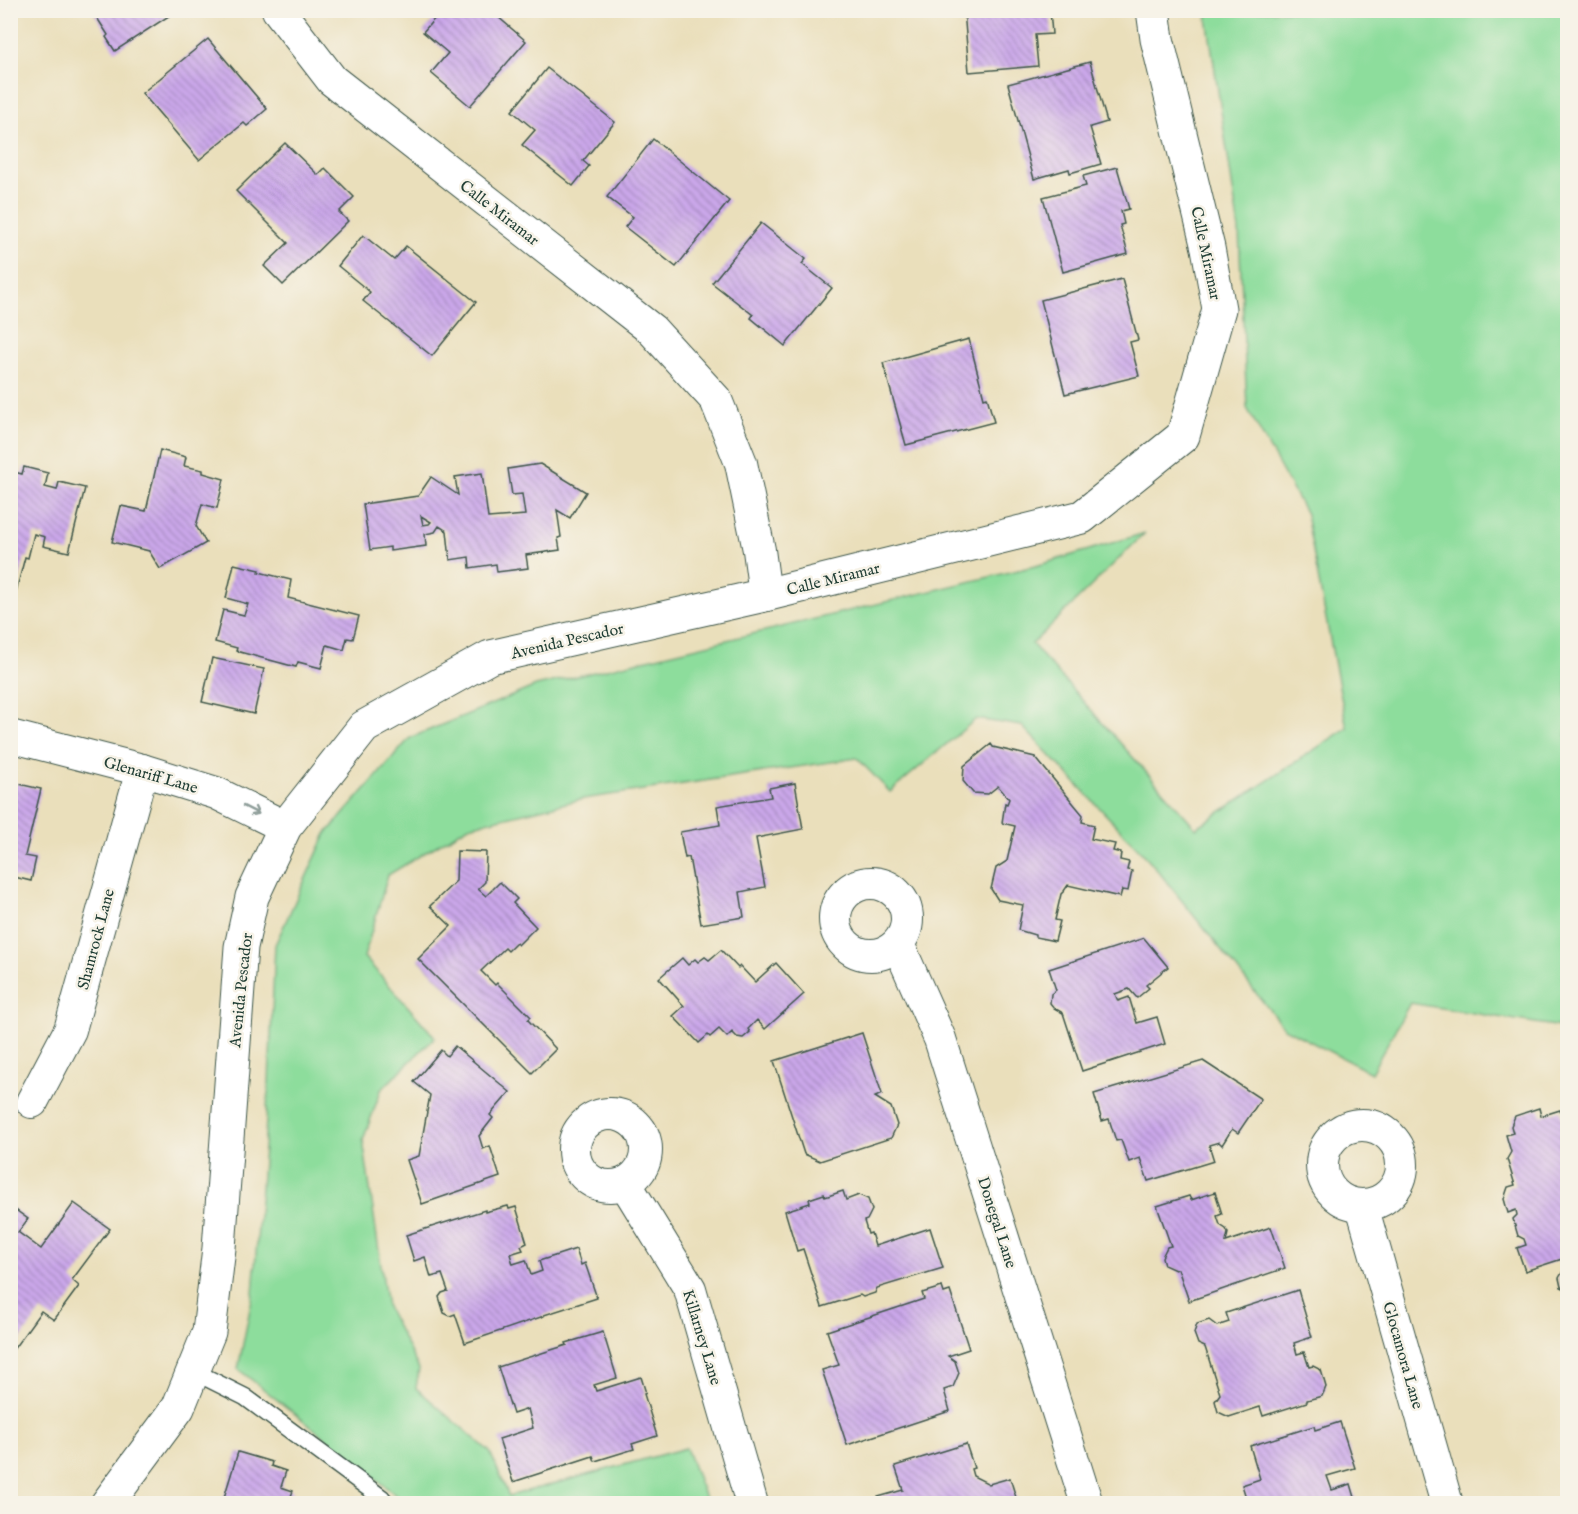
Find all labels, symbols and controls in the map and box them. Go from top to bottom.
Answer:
street label: Calle Miramar [455,176,543,251]
street label: Calle Miramar [1185,205,1225,302]
street label: Calle Miramar [785,559,882,601]
street label: Avenida Pescador [508,619,626,665]
street label: Glenariff Lane [101,753,200,799]
one-way arrow [241,804,259,816]
street label: Shamrock Lane [74,887,120,992]
street label: Avenida Pescador [226,932,258,1050]
street label: Donegal Lane [972,1174,1020,1271]
street label: Killarney Lane [677,1287,725,1388]
street label: Glocamora Lane [1377,1300,1427,1412]

